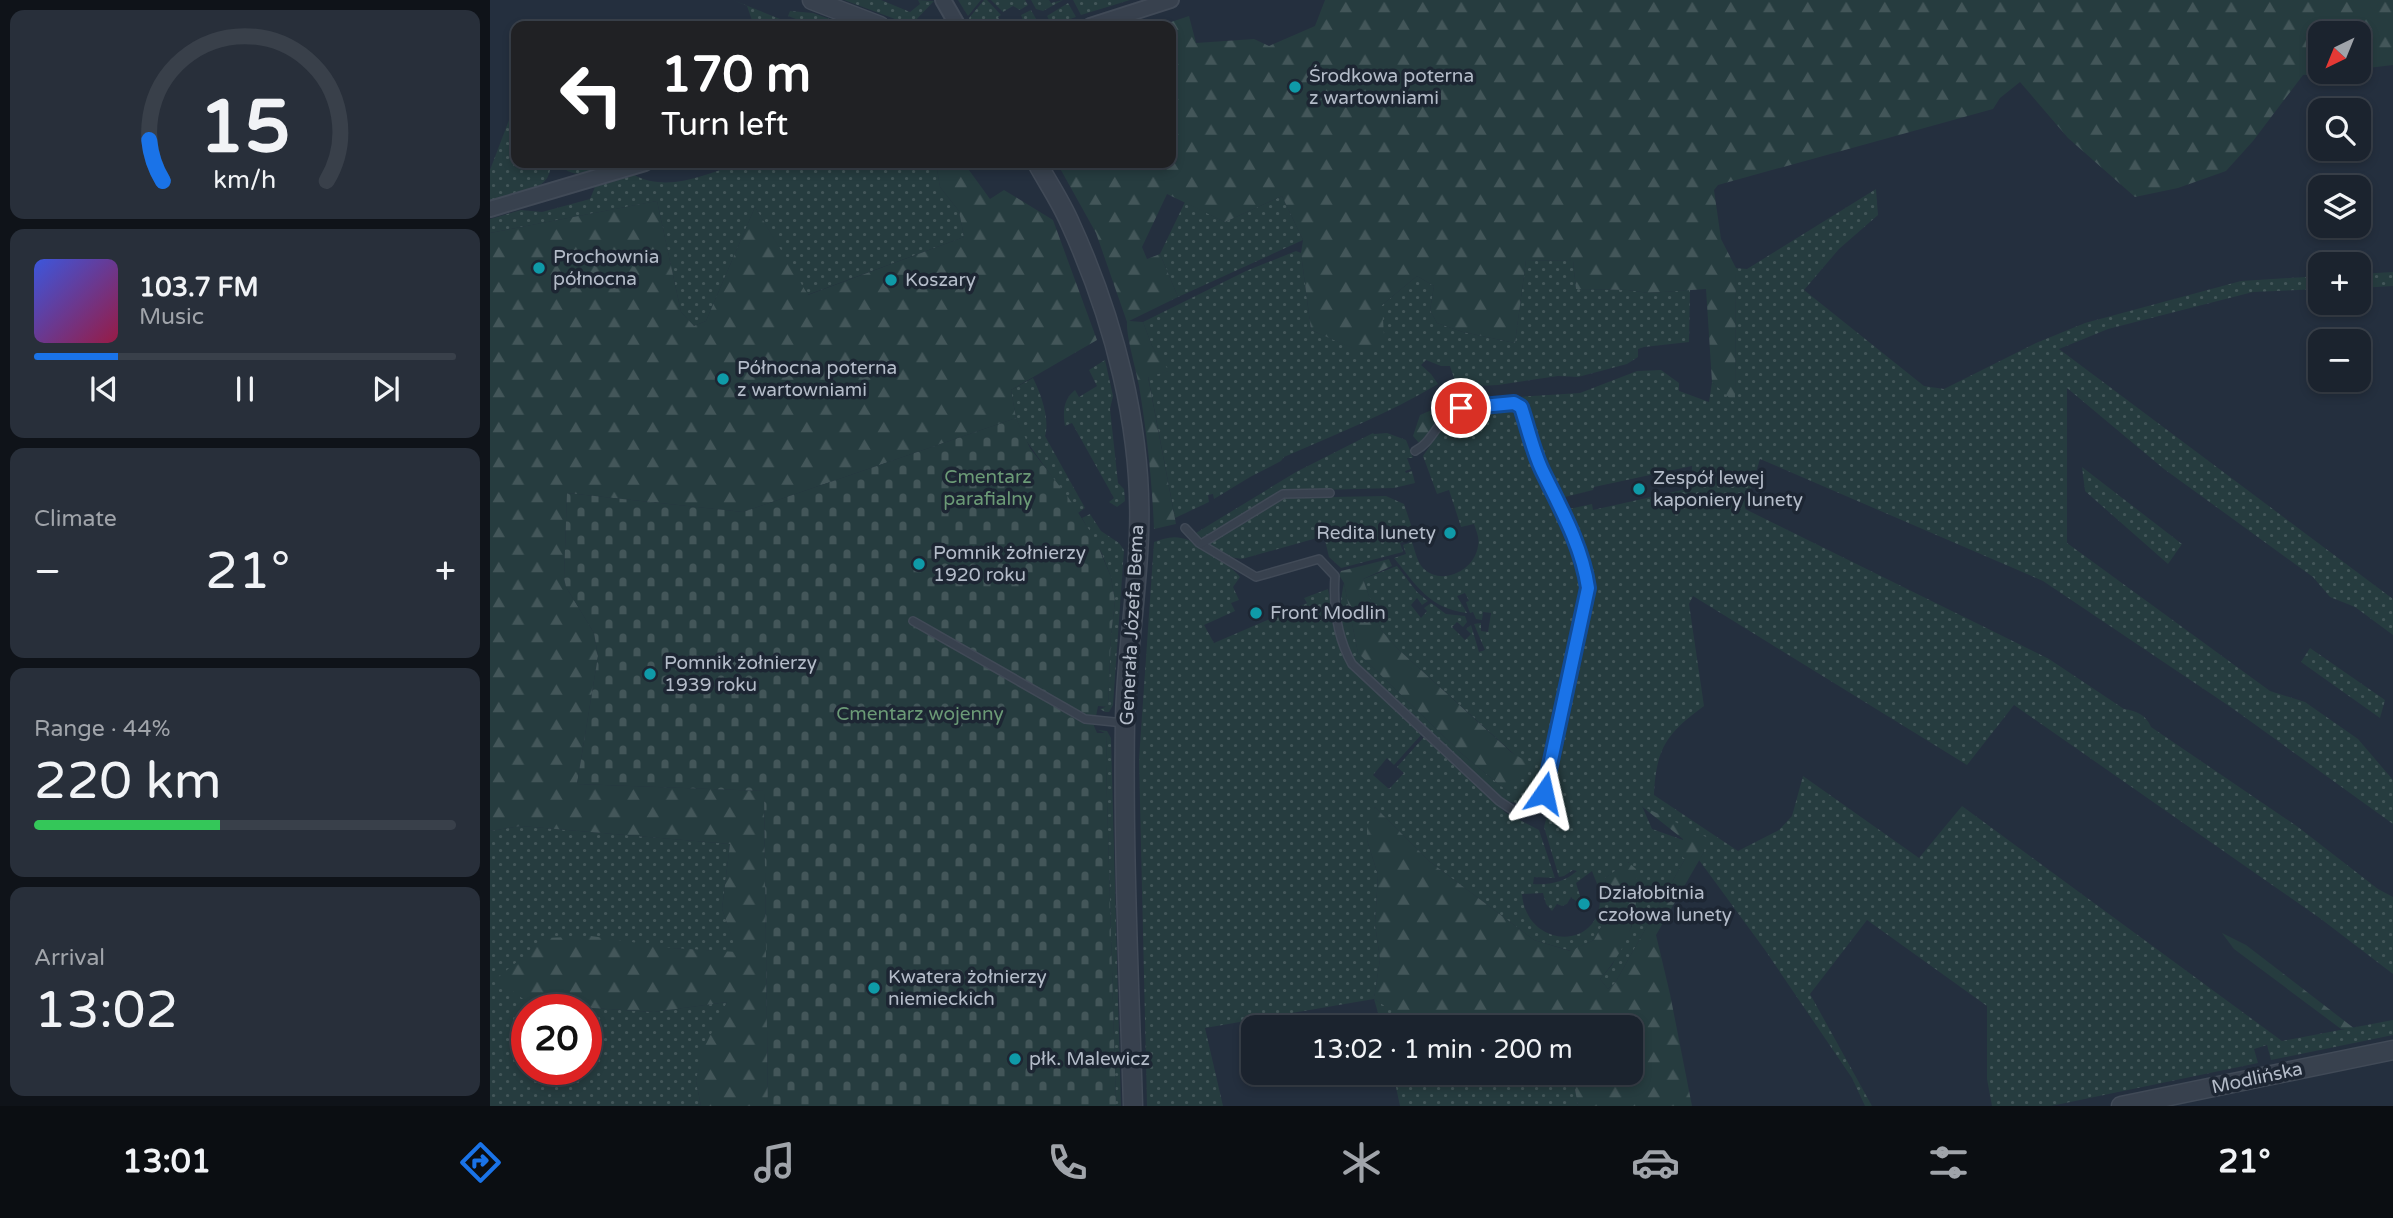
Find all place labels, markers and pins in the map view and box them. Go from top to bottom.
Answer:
place label: Środkowa poterna z wartowniami [1309,64,1474,109]
marker: Środkowa poterna z wartowniami [1287,79,1303,95]
place label: Prochownia północna [553,246,659,290]
marker: Prochownia północna [531,260,547,276]
place label: Koszary [905,269,976,291]
marker: Koszary [883,272,899,288]
place label: Północna poterna z wartowniami [737,357,897,401]
marker: Północna poterna z wartowniami [715,371,731,387]
pin [1431,378,1491,438]
place label: Zespół lewej kaponiery lunety [1653,467,1803,511]
marker: Zespół lewej kaponiery lunety [1631,481,1647,497]
place label: Redita lunety [1316,522,1436,544]
marker: Redita lunety [1442,525,1458,541]
place label: Pomnik żołnierzy 1920 roku [933,542,1086,586]
marker: Pomnik żołnierzy 1920 roku [911,556,927,572]
place label: Front Modlin [1270,602,1386,624]
marker: Front Modlin [1248,605,1264,621]
place label: Pomnik żołnierzy 1939 roku [664,652,817,696]
marker: Pomnik żołnierzy 1939 roku [642,666,658,682]
place label: Działobitnia czołowa lunety [1598,882,1732,926]
marker: Działobitnia czołowa lunety [1576,896,1592,912]
place label: Kwatera żołnierzy niemieckich [888,966,1047,1010]
marker: Kwatera żołnierzy niemieckich [866,980,882,996]
place label: płk. Malewicz [1029,1048,1150,1070]
marker: płk. Malewicz [1007,1051,1023,1067]

